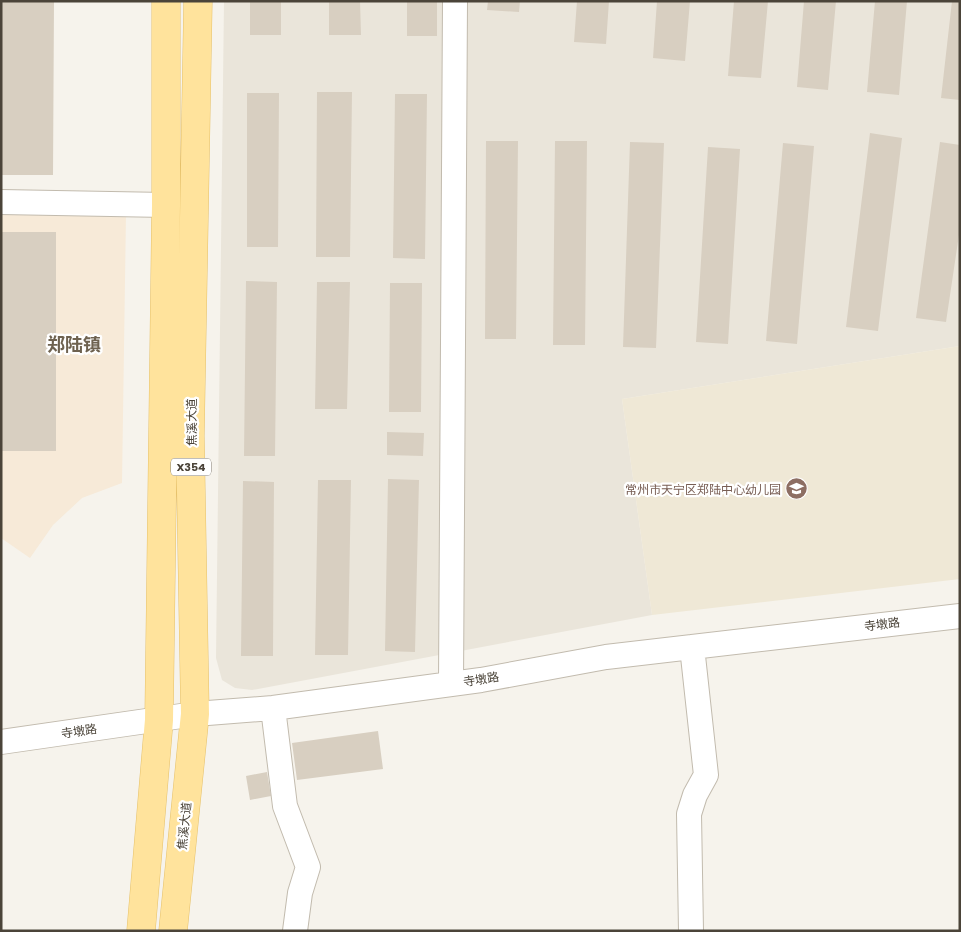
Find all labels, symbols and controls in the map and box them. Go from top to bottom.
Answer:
district label: 郑陆镇 [47,332,101,357]
street label: 焦溪大道 [183,398,200,446]
road number: X354 [171,458,211,476]
school or university icon: 常州市天宁区郑陆中心幼儿园 [785,477,809,501]
place label: 常州市天宁区郑陆中心幼儿园 [625,481,781,498]
street label: 寺墩路 [863,613,901,635]
street label: 寺墩路 [462,668,500,690]
street label: 寺墩路 [60,720,98,742]
street label: 焦溪大道 [173,801,195,851]

